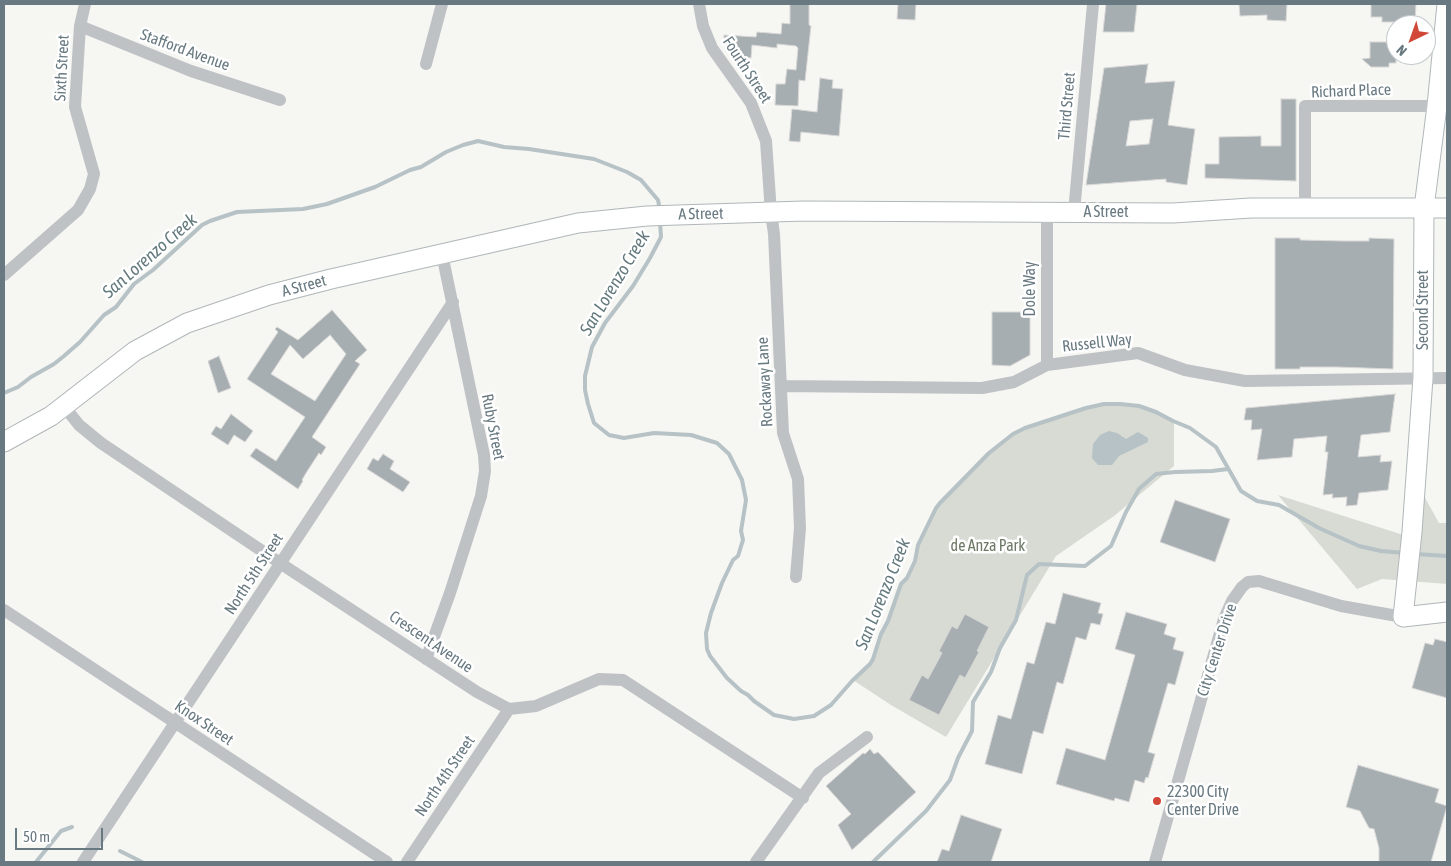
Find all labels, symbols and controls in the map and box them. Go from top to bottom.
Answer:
north arrow [1386,15,1436,65]
street label: Stafford Avenue [138,25,232,75]
street label: Fourth Street [718,33,776,107]
street label: Sixth Street [51,34,73,102]
text: N [1393,42,1410,59]
street label: Third Street [1054,71,1080,141]
street label: Richard Place [1311,80,1391,102]
street label: A Street [1083,202,1129,222]
street label: A Street [678,204,724,224]
water label: San Lorenzo Creek [98,209,202,303]
water label: San Lorenzo Creek [575,227,655,339]
street label: Dole Way [1020,261,1040,317]
street label: Second Street [1413,270,1433,350]
street label: A Street [280,271,328,301]
street label: Russell Way [1061,330,1133,356]
street label: Rockaway Lane [753,336,777,428]
street label: Ruby Street [477,392,509,462]
street label: North 5th Street [221,530,287,618]
water label: San Lorenzo Creek [851,535,915,653]
park label: de Anza Park [951,536,1025,556]
street label: City Center Drive [1193,601,1241,699]
street label: Crescent Avenue [385,607,477,677]
street label: Knox Street [171,696,237,750]
street label: North 4th Street [411,732,479,820]
place label: 22300 City Center Drive [1167,782,1239,820]
marker: 22300 City Center Drive [1151,795,1163,807]
scale bar [18,818,105,850]
text: 50 m [23,828,50,845]

